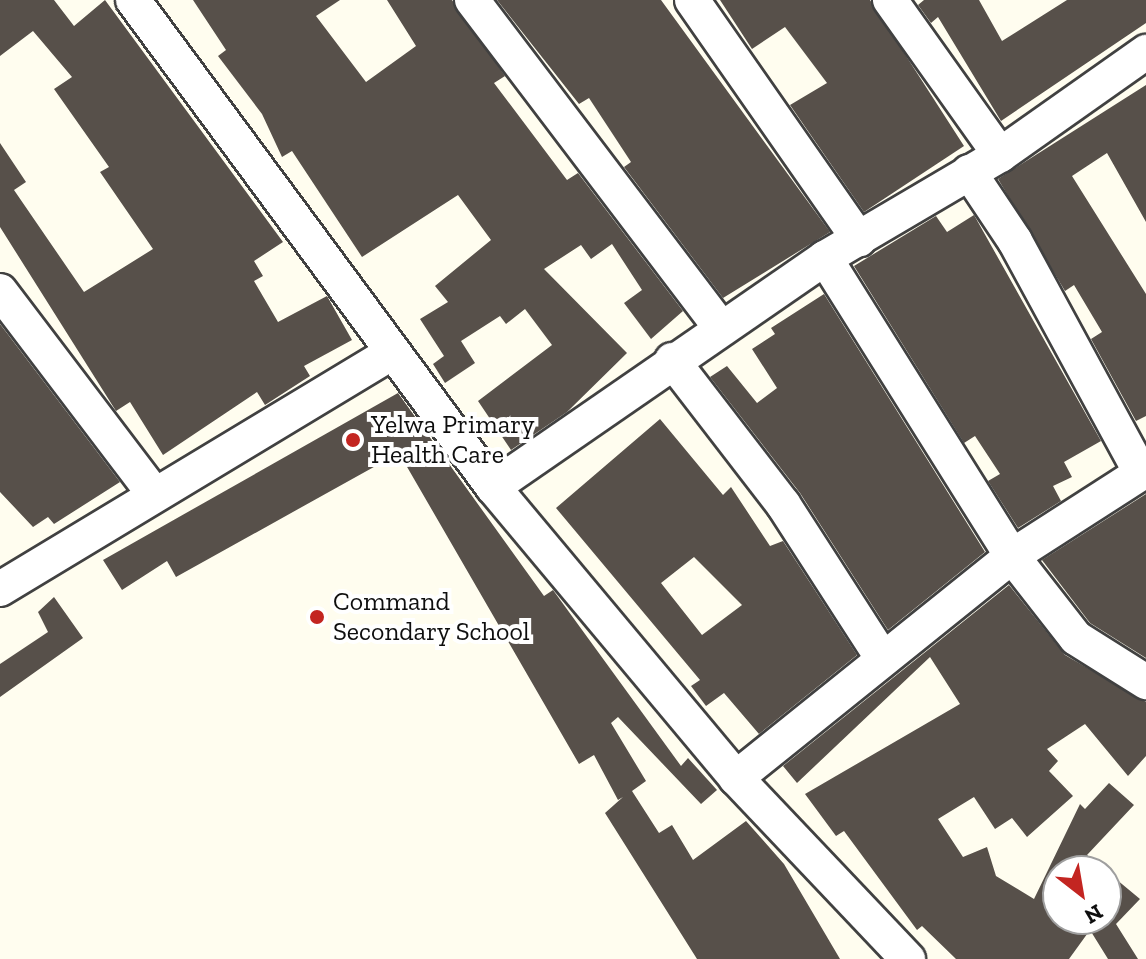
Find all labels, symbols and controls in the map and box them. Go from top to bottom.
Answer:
place label: Yelwa Primary Health Care [371,409,534,470]
marker: Yelwa Primary Health Care [342,429,364,451]
place label: Command Secondary School [333,586,530,648]
marker: Command Secondary School [308,608,326,626]
north arrow [1042,855,1122,935]
text: N [1079,898,1108,930]

